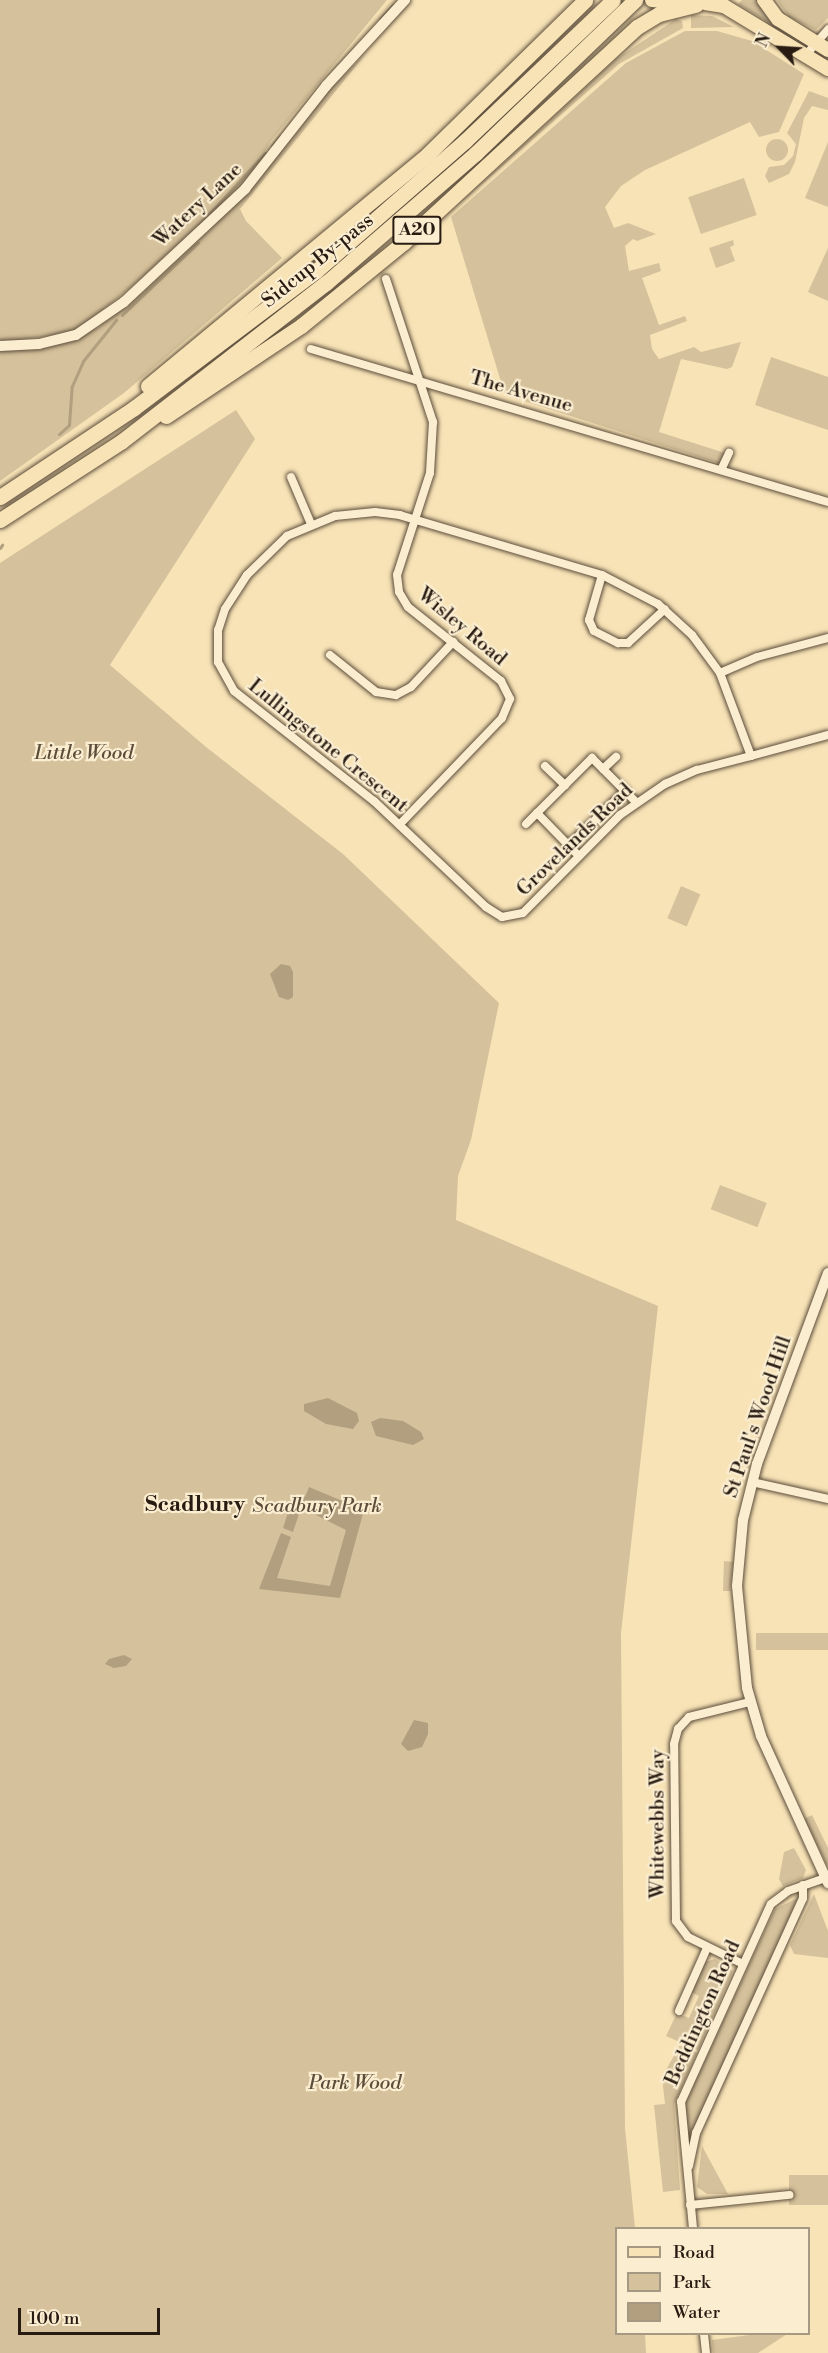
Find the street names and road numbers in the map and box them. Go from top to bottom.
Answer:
street label: Watery Lane [149,158,247,252]
street label: Sidcup By-pass [257,209,379,313]
road number: A20 [392,215,442,245]
street label: The Avenue [467,366,575,418]
street label: Wisley Road [413,583,511,671]
street label: Lullingstone Crescent [243,674,413,818]
street label: Grovelands Road [512,778,638,902]
street label: St Paul's Wood Hill [719,1333,797,1501]
street label: Whitewebbs Way [646,1749,670,1899]
street label: Beddington Road [660,1937,746,2089]

